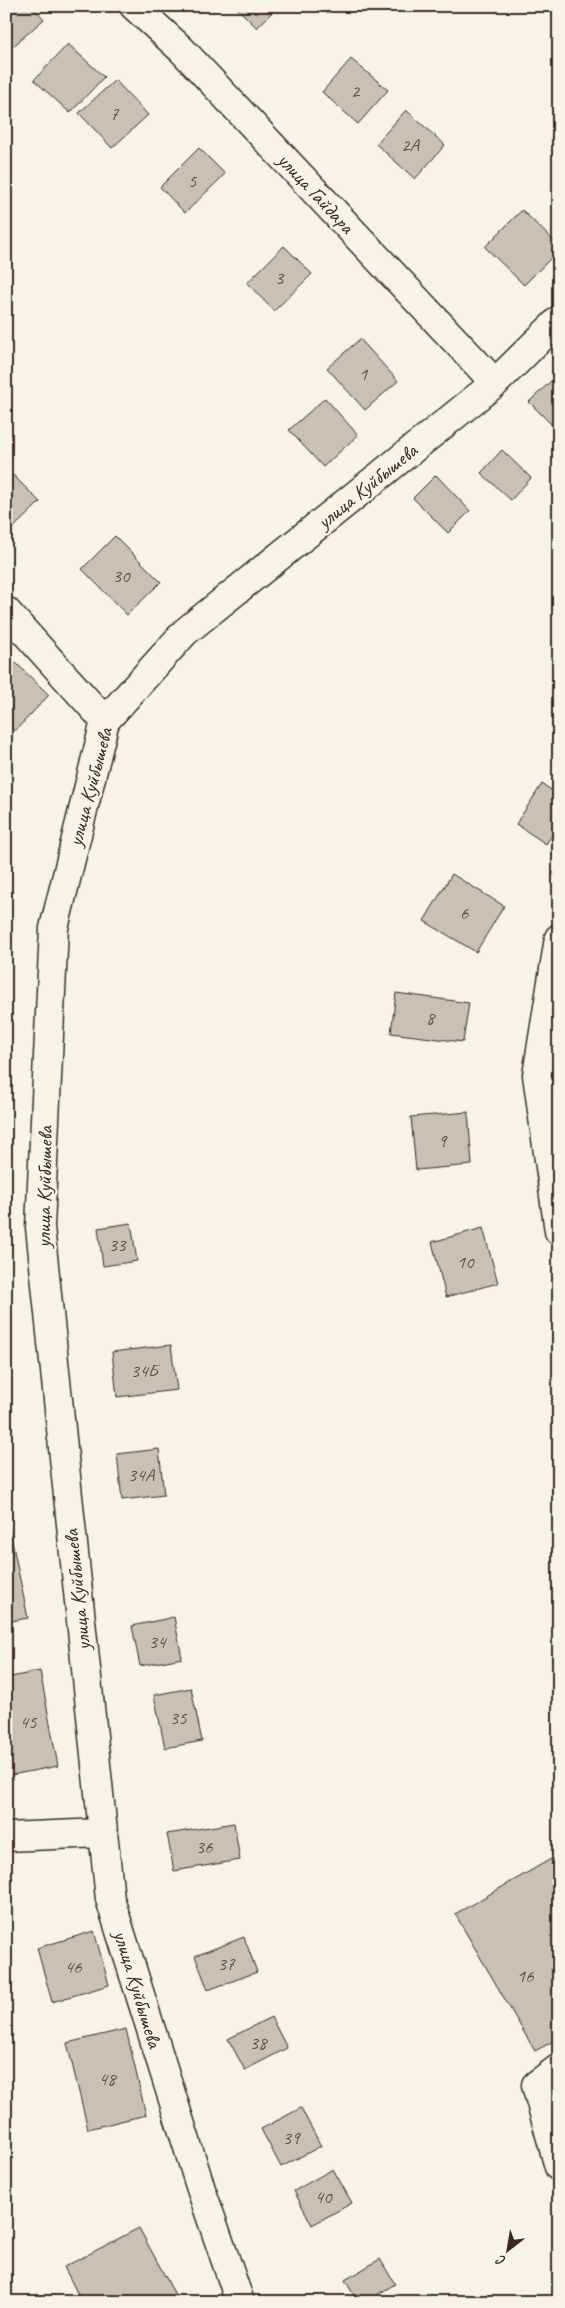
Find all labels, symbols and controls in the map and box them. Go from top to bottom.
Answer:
house number: 2 [351,79,361,103]
house number: 7 [110,102,120,126]
house number: 2А [401,133,421,157]
street label: улица Гайдара [271,146,361,240]
house number: 5 [188,169,198,193]
house number: 3 [275,266,285,290]
house number: 1 [359,362,369,386]
street label: улица Куйбышева [310,437,424,536]
house number: 30 [112,564,131,588]
street label: улица Куйбышева [61,723,119,851]
house number: 6 [460,901,470,925]
house number: 8 [426,1006,437,1030]
street label: улица Куйбышева [30,1124,58,1250]
house number: 9 [438,1129,448,1153]
house number: 33 [108,1233,127,1257]
house number: 10 [456,1250,475,1274]
house number: 34Б [131,1359,161,1383]
house number: 34А [128,1463,156,1487]
street label: улица Куйбышева [58,1527,96,1654]
house number: 34 [148,1630,168,1654]
house number: 35 [169,1706,188,1730]
house number: 45 [19,1710,38,1734]
house number: 36 [195,1835,214,1859]
street label: улица Куйбышева [107,1925,169,2052]
house number: 37 [217,1952,236,1976]
house number: 46 [64,1955,83,1979]
house number: 16 [516,1964,535,1988]
house number: 38 [249,2031,269,2055]
house number: 48 [98,2067,118,2091]
house number: 39 [282,2126,301,2150]
house number: 40 [314,2185,333,2209]
north arrow [482,2226,532,2276]
text: С [492,2251,509,2270]

